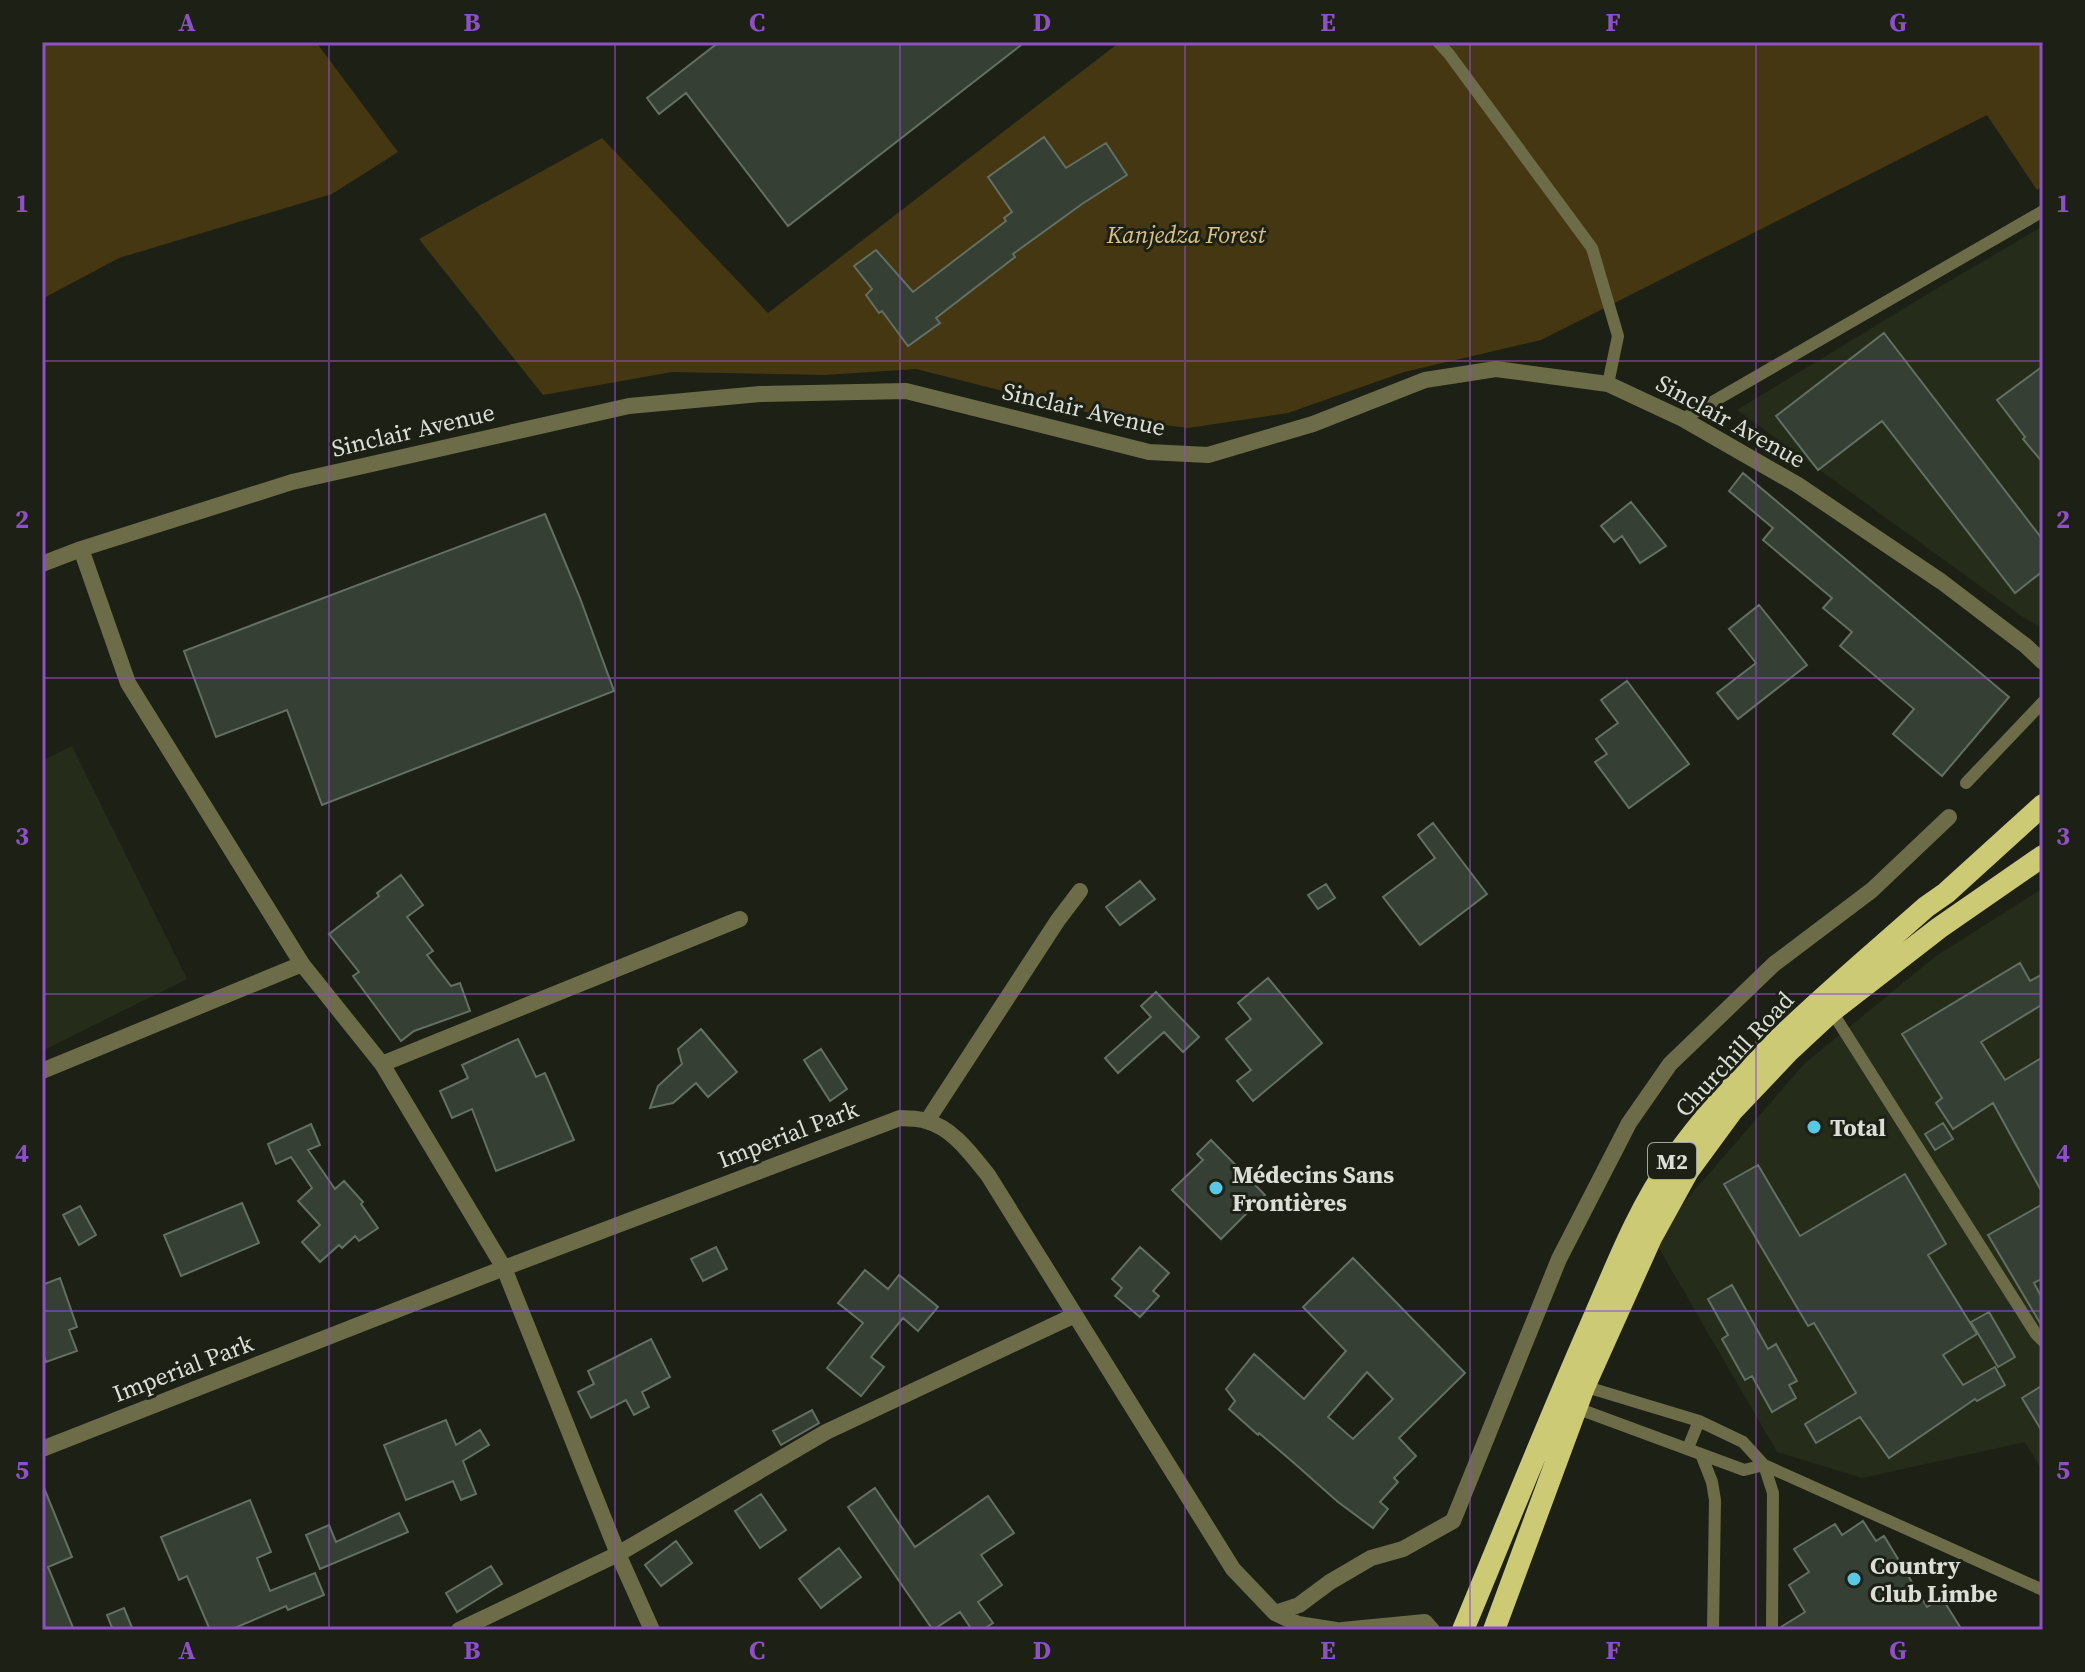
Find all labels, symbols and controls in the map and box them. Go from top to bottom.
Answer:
text: A [178,4,196,40]
text: B [464,4,481,40]
text: C [749,4,765,40]
text: D [1033,4,1051,40]
text: E [1320,4,1336,40]
text: F [1605,4,1621,40]
text: G [1889,4,1907,40]
text: 1 [15,185,29,221]
text: 1 [2056,185,2070,221]
park label: Kanjedza Forest [1106,218,1266,251]
street label: Sinclair Avenue [1650,366,1812,476]
street label: Sinclair Avenue [999,374,1169,444]
street label: Sinclair Avenue [328,395,498,465]
text: 2 [15,501,29,537]
text: 2 [2056,501,2070,537]
text: 3 [15,818,29,854]
text: 3 [2056,818,2070,854]
street label: Churchill Road [1667,984,1801,1124]
street label: Imperial Park [713,1092,864,1176]
place label: Total [1830,1111,1886,1144]
marker: Total [1805,1118,1823,1136]
text: 4 [15,1135,29,1171]
text: 4 [2056,1135,2070,1171]
road number: M2 [1648,1143,1696,1179]
place label: Médecins Sans Frontières [1232,1158,1394,1219]
marker: Médecins Sans Frontières [1207,1179,1225,1197]
street label: Imperial Park [108,1326,259,1410]
text: 5 [15,1452,29,1488]
text: 5 [2056,1452,2070,1488]
place label: Country Club Limbe [1870,1549,1998,1610]
marker: Country Club Limbe [1845,1570,1863,1588]
text: A [178,1632,196,1668]
text: B [464,1632,481,1668]
text: C [749,1632,765,1668]
text: D [1033,1632,1051,1668]
text: E [1320,1632,1336,1668]
text: F [1605,1632,1621,1668]
text: G [1889,1632,1907,1668]

